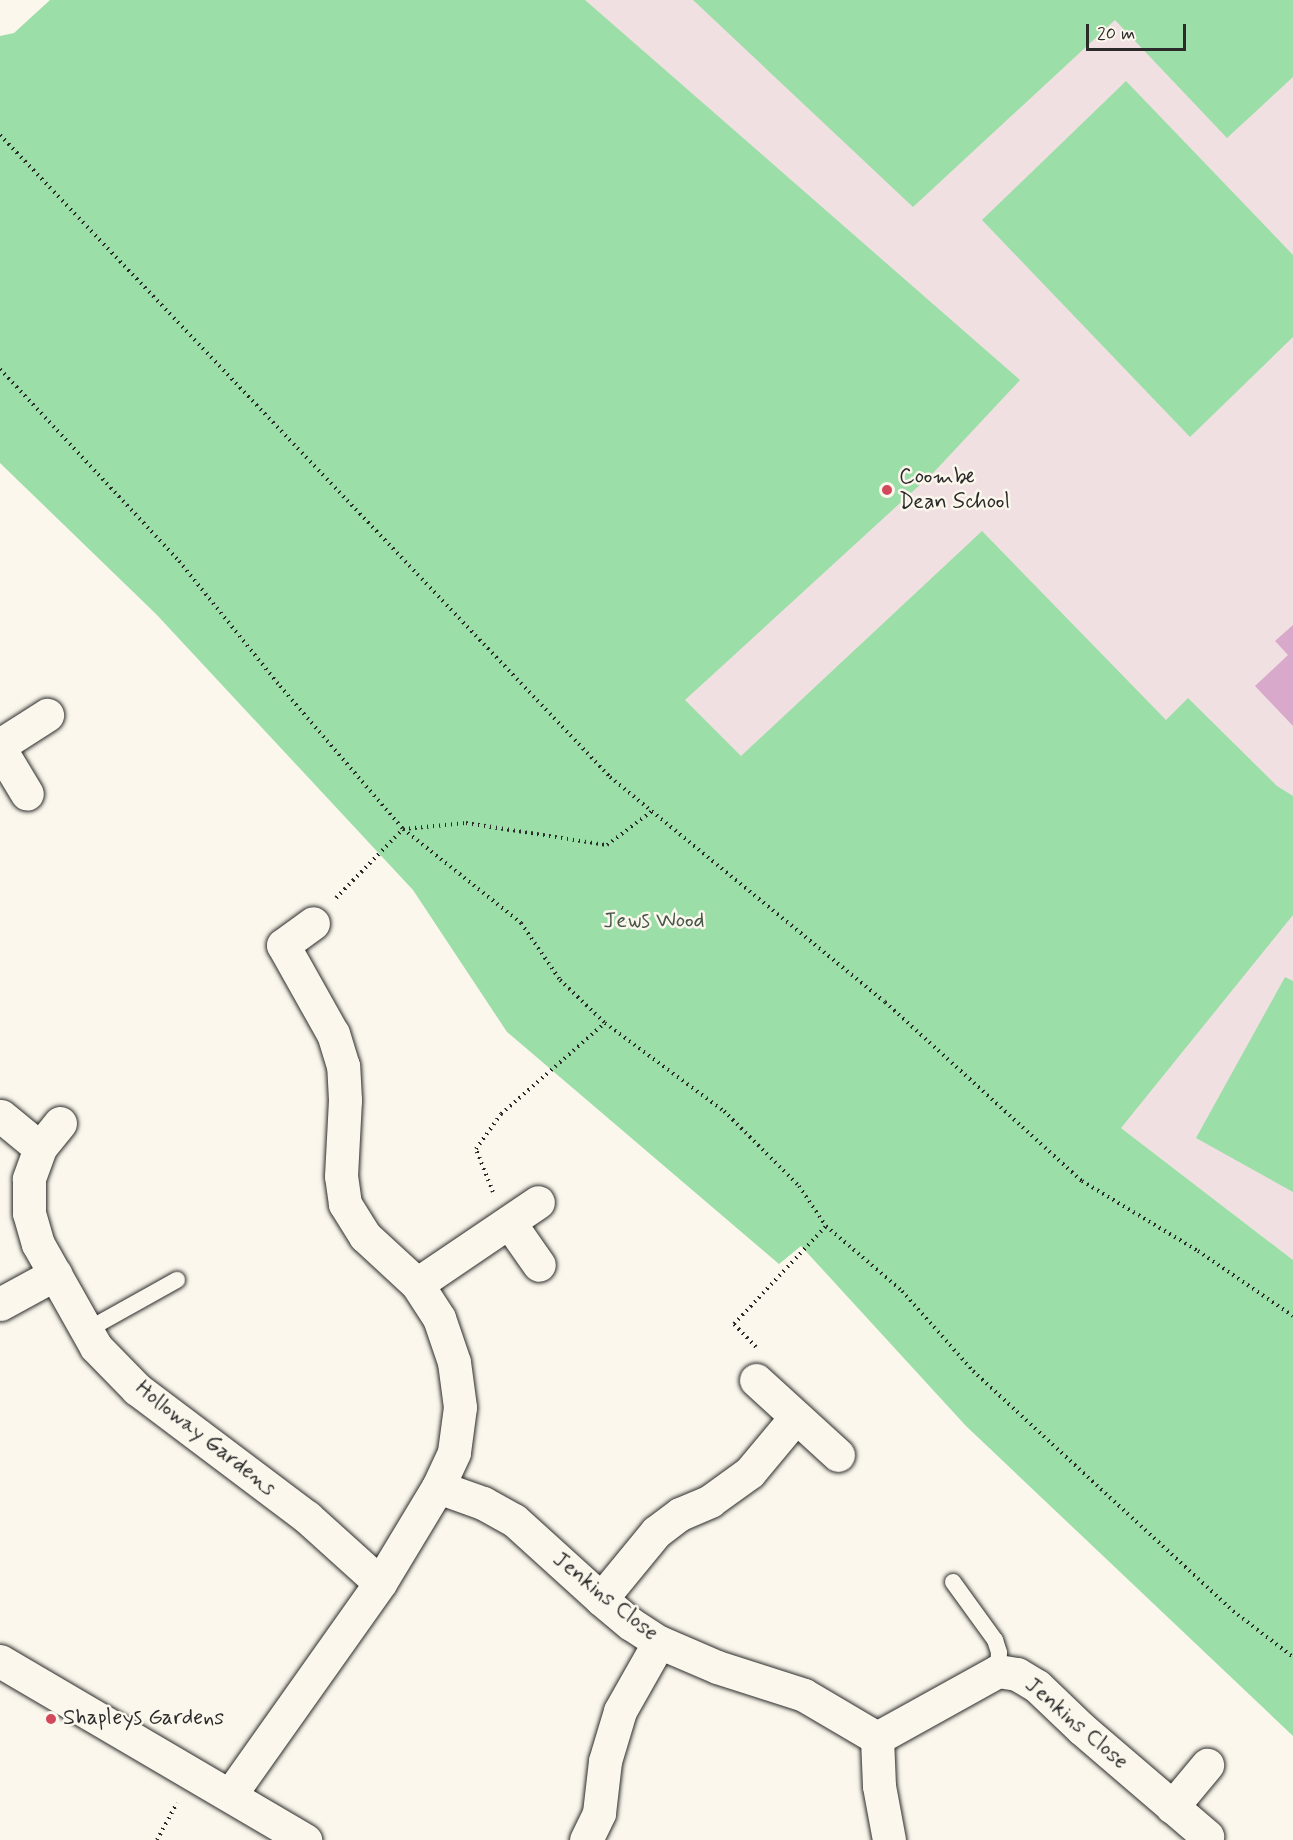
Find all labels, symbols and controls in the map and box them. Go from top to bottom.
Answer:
scale bar [1089,12,1190,50]
text: 20 m [1097,22,1135,46]
place label: Coombe Dean School [899,464,1010,516]
marker: Coombe Dean School [880,483,894,497]
park label: Jews Wood [603,909,705,935]
street label: Holloway Gardens [132,1378,278,1500]
street label: Jenkins Close [547,1547,663,1647]
street label: Jenkins Close [1019,1672,1133,1776]
place label: Shapleys Gardens [63,1706,224,1732]
marker: Shapleys Gardens [44,1712,58,1726]

